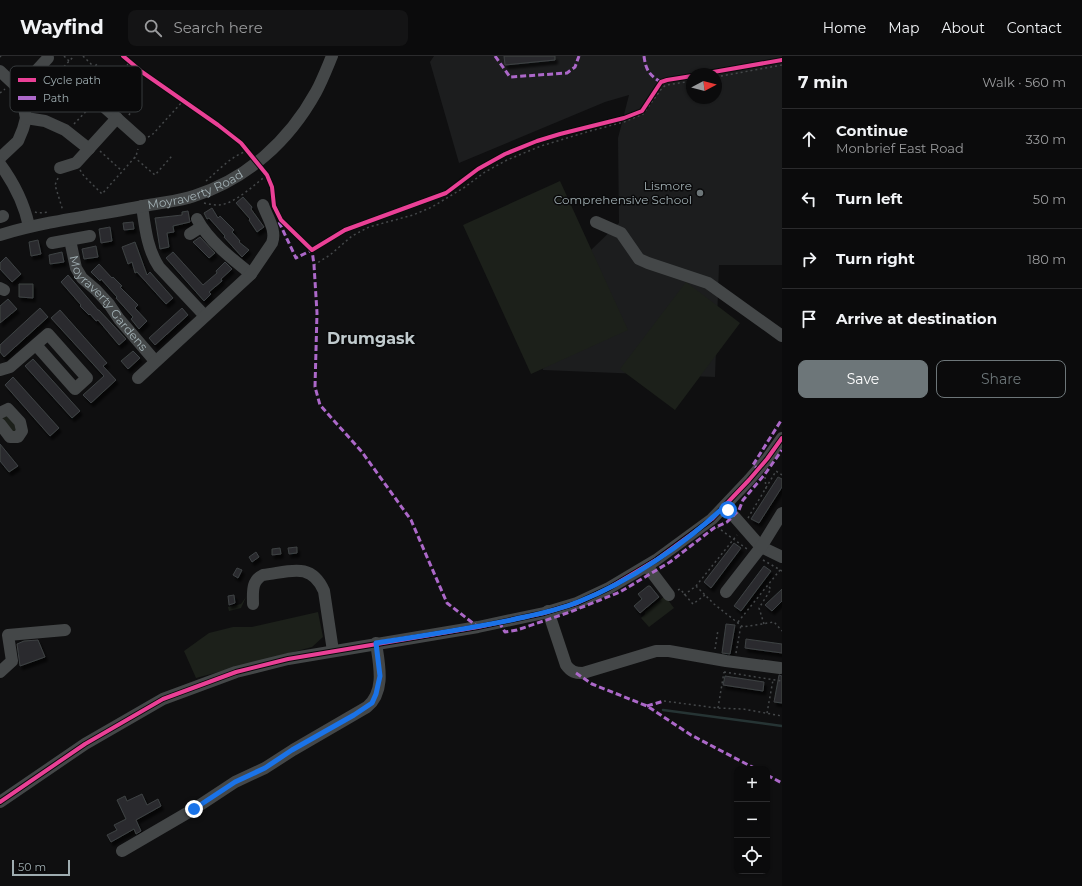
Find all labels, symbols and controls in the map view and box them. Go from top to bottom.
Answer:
search box [128,10,408,46]
text: Wayfind [20,16,104,39]
icon: search [142,17,164,39]
text: Search here [174,18,263,37]
text: Home [823,19,866,37]
text: Map [888,19,919,37]
text: About [941,19,985,37]
text: Contact [1007,19,1062,37]
legend [10,66,142,112]
north arrow [686,68,722,104]
text: 7 min [798,72,848,92]
text: Cycle path [43,73,101,87]
text: Walk · 560 m [982,74,1066,90]
text: Path [43,91,69,105]
text: Continue [836,121,908,140]
icon: ahead [798,128,820,150]
text: 330 m [1026,131,1066,147]
text: Monbrief East Road [836,140,964,156]
street label: Moyraverty Road [146,166,246,212]
place label: Lismore Comprehensive School [554,178,692,207]
marker: Lismore Comprehensive School [695,188,705,198]
icon: left [798,188,820,210]
text: Turn left [836,189,903,208]
text: 50 m [1033,191,1066,207]
icon: right [798,248,820,270]
text: Turn right [836,249,915,268]
text: 180 m [1027,251,1066,267]
street label: Moyraverty Gardens [67,254,151,354]
icon: arrive [798,308,820,330]
text: Arrive at destination [836,309,997,328]
district label: Drumgask [327,329,416,348]
button: Save [798,360,928,398]
button: Share [936,360,1066,398]
route start [719,501,737,519]
map controls [734,766,770,874]
button: + [734,766,770,802]
route end [185,800,203,818]
button: − [734,802,770,838]
button: locate [734,838,770,874]
scale bar [12,858,70,877]
text: 50 m [18,860,46,874]

